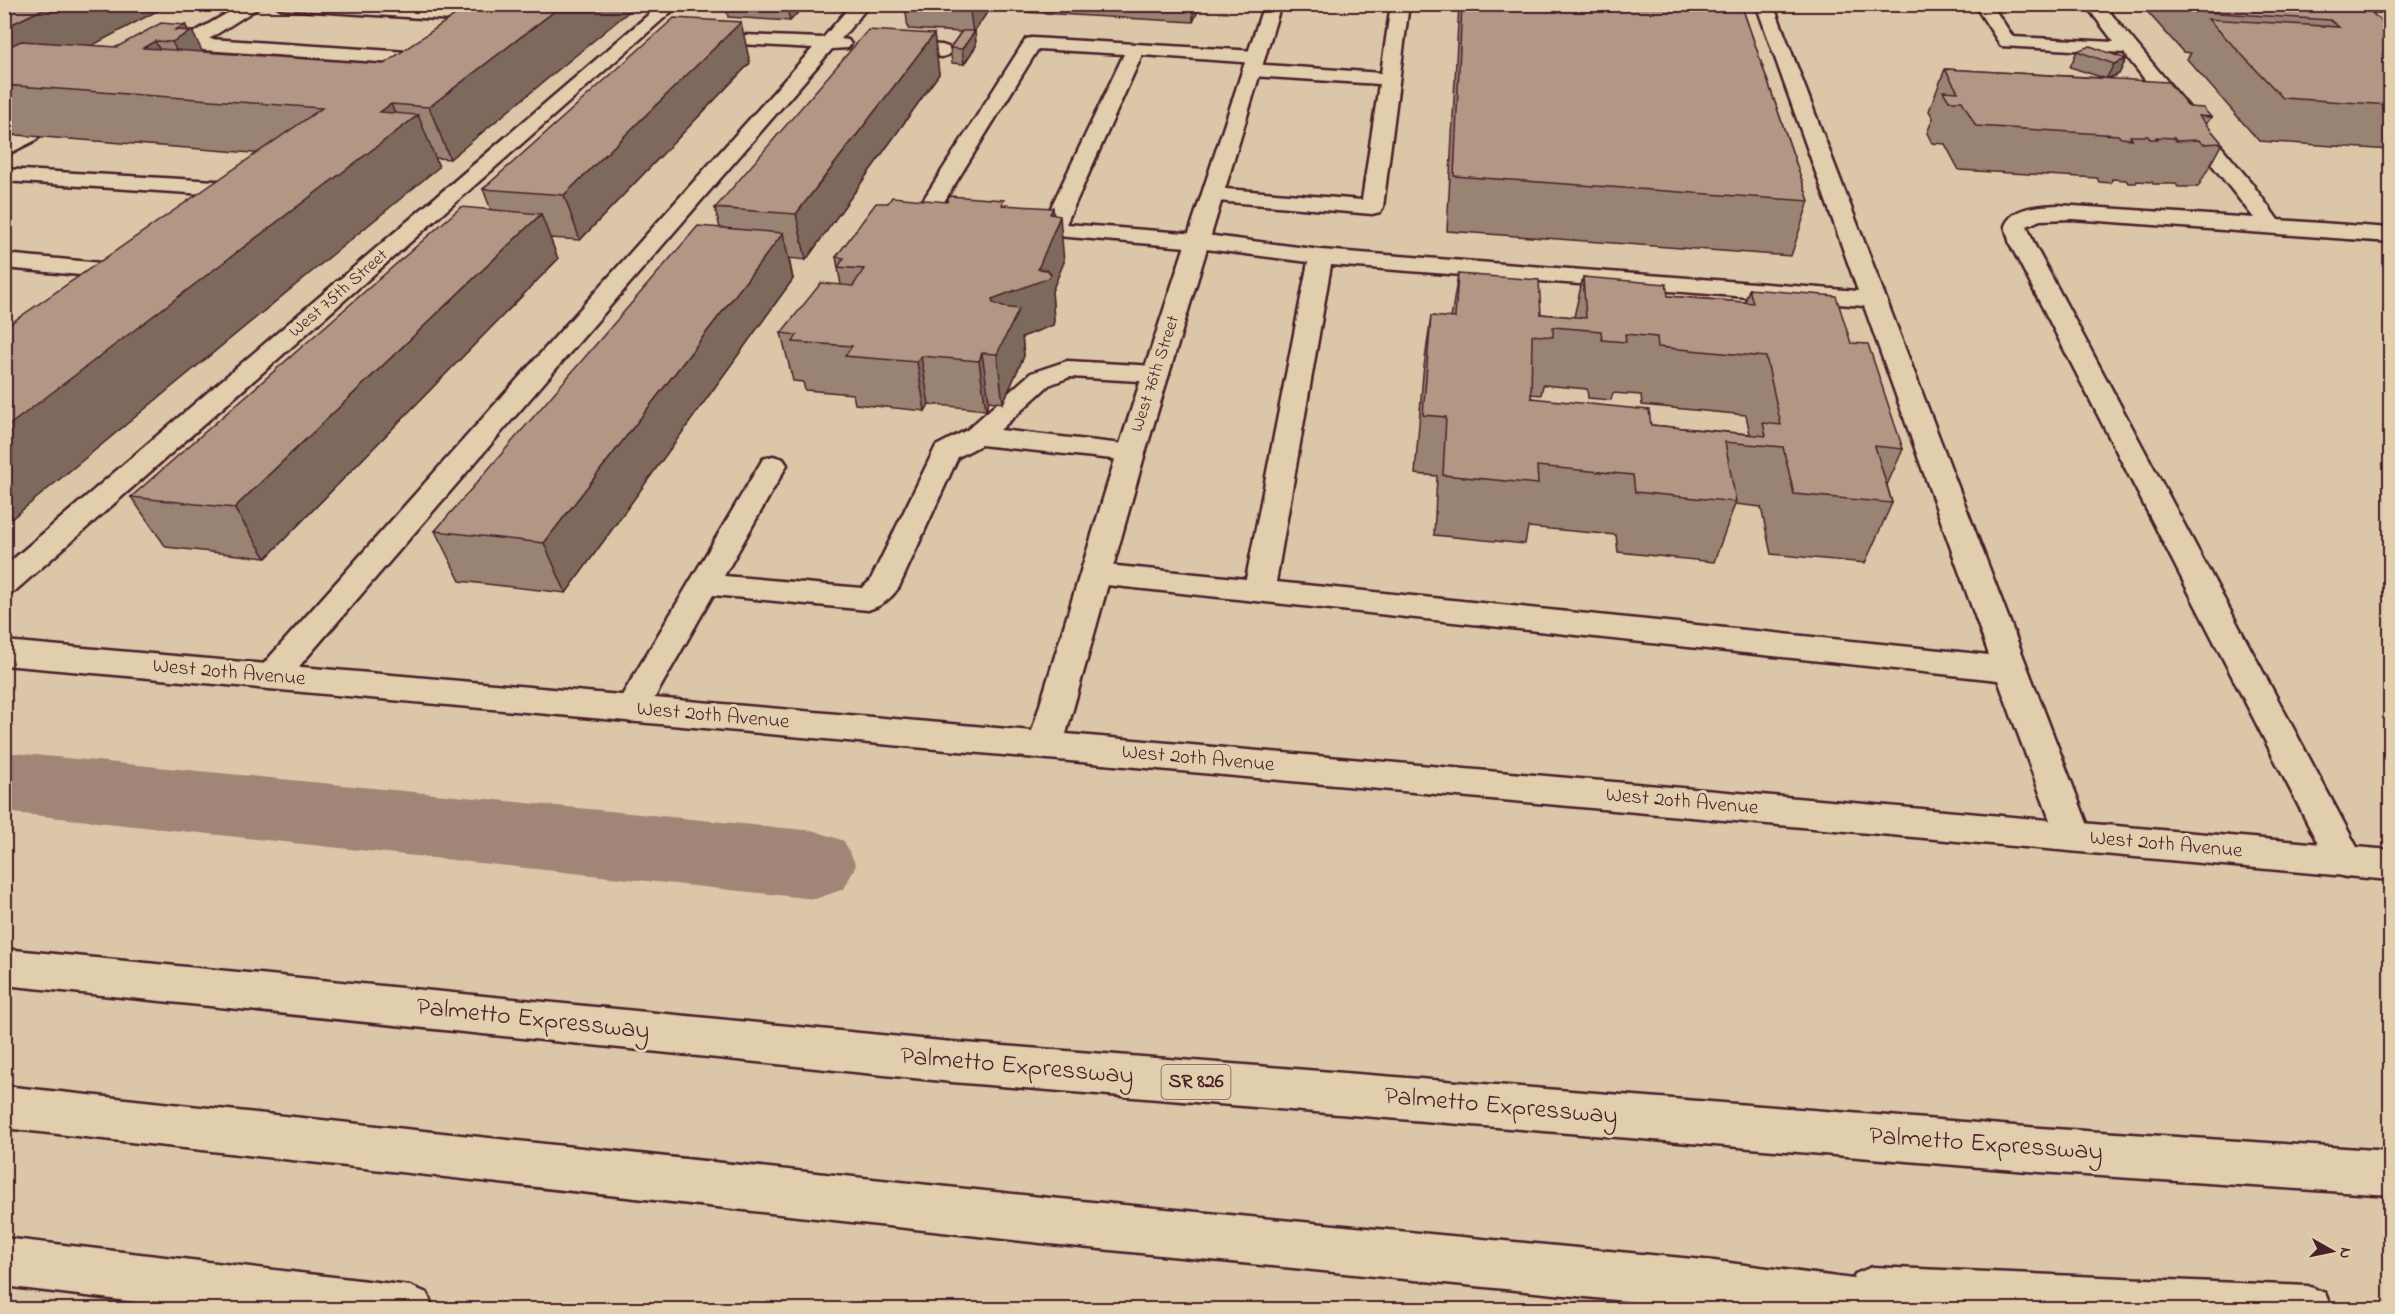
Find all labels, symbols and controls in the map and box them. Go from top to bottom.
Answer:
street label: West 75th Street [284,244,394,344]
street label: West 76th Street [1125,312,1187,436]
street label: West 20th Avenue [151,651,307,695]
street label: West 20th Avenue [635,694,791,738]
street label: West 20th Avenue [1120,737,1276,781]
street label: West 20th Avenue [1604,780,1760,824]
street label: West 20th Avenue [2088,823,2244,867]
street label: Palmetto Expressway [414,989,652,1051]
street label: Palmetto Expressway [899,1038,1135,1096]
road number: SR 826 [1162,1065,1230,1099]
street label: Palmetto Expressway [1383,1078,1619,1136]
street label: Palmetto Expressway [1868,1118,2104,1172]
north arrow [2302,1221,2362,1281]
text: N [2332,1246,2358,1260]

